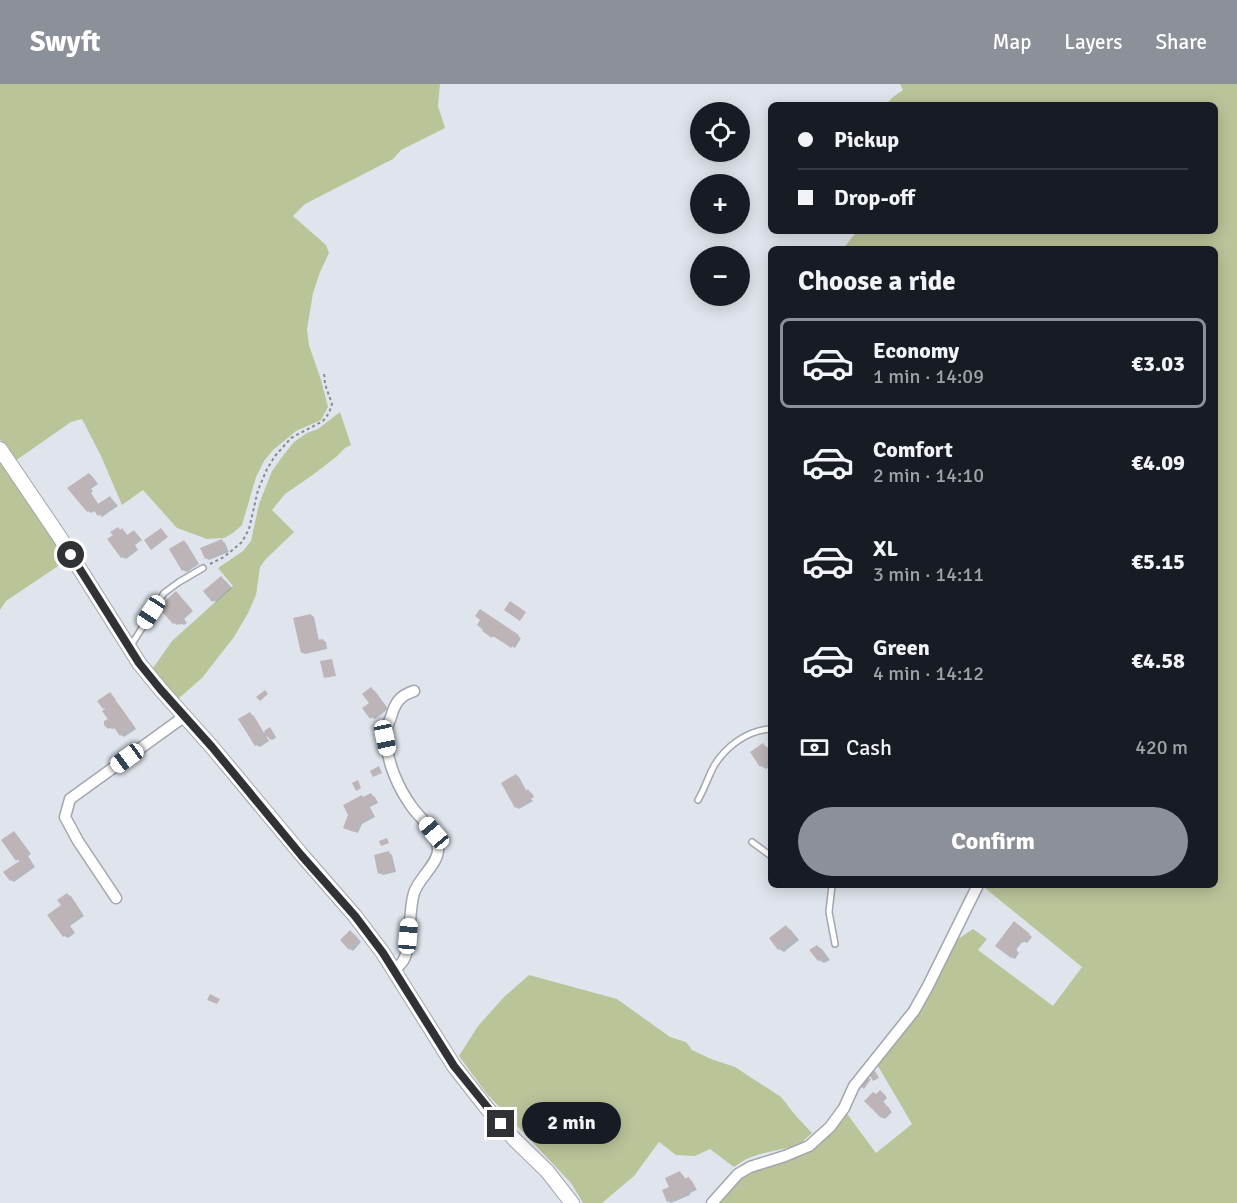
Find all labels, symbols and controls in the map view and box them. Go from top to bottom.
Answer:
text: Swyft [30,25,100,59]
text: Map [993,29,1031,55]
text: Layers [1064,29,1122,55]
text: Share [1155,29,1207,55]
map controls [690,102,750,306]
button: locate [690,102,750,162]
text: Pickup [834,126,899,153]
button: + [690,174,750,234]
text: Drop-off [834,184,915,211]
button: − [690,246,750,306]
text: Choose a ride [798,265,956,298]
icon: car [801,336,855,390]
text: Economy [873,337,959,364]
text: €3.03 [1131,350,1185,377]
text: 1 min · 14:09 [873,364,984,389]
icon: car [801,435,855,489]
text: Comfort [873,436,953,463]
text: €4.09 [1131,449,1185,476]
text: 2 min · 14:10 [873,463,984,488]
icon: car [801,534,855,588]
text: XL [873,535,898,562]
route start [57,541,84,568]
text: €5.15 [1131,548,1185,575]
text: 3 min · 14:11 [873,562,984,587]
car [134,592,168,632]
icon: car [801,633,855,687]
text: Green [873,634,930,661]
text: €4.58 [1131,647,1185,674]
text: 4 min · 14:12 [873,661,984,686]
car [372,719,398,757]
icon: cash [798,731,831,764]
text: Cash [846,734,892,761]
text: 420 m [1135,735,1188,760]
car [107,740,147,776]
button: Confirm [798,807,1188,876]
car [416,813,452,853]
car [397,917,419,955]
callout: 2 min [522,1103,621,1145]
route end [487,1110,514,1137]
text: 2 min [547,1110,596,1135]

